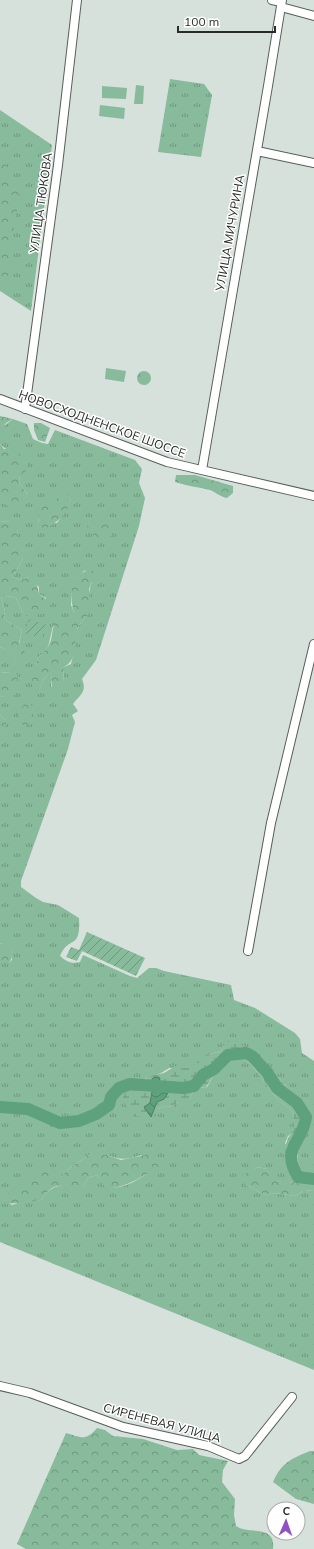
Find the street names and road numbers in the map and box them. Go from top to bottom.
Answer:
street label: УЛИЦА ТЮКОВА [26,152,55,255]
street label: УЛИЦА МИЧУРИНА [212,173,247,293]
street label: НОВОСХОДНЕНСКОЕ ШОССЕ [17,386,188,461]
street label: СИРЕНЕВАЯ УЛИЦА [102,1400,223,1445]

